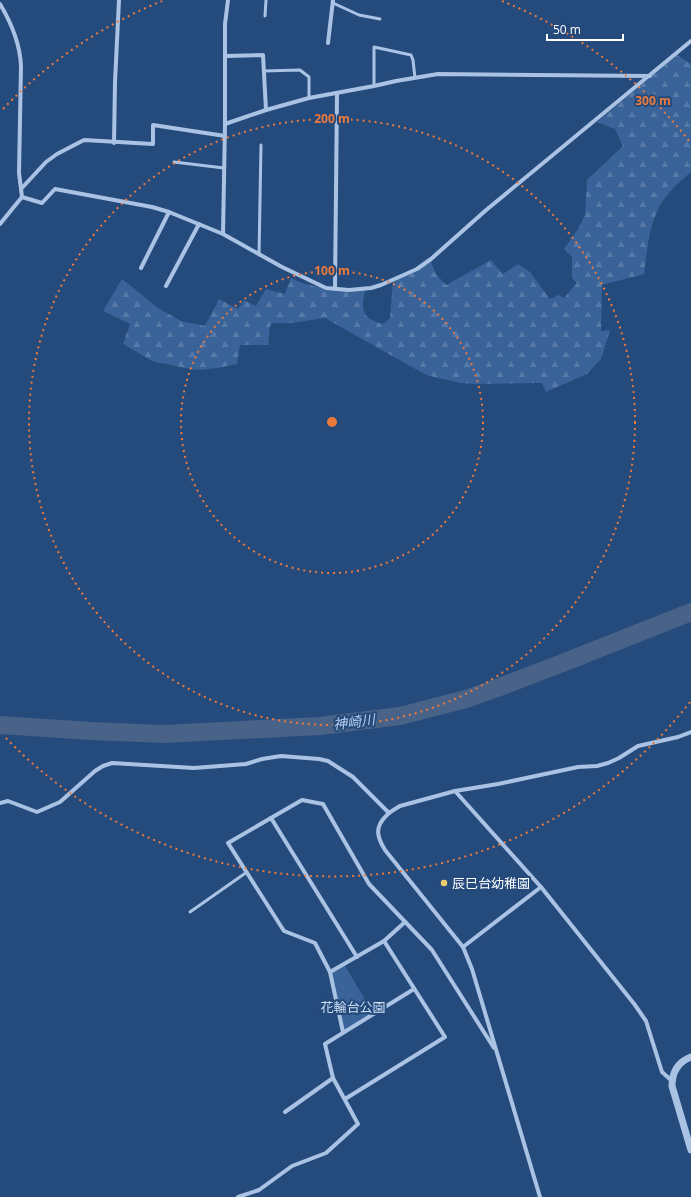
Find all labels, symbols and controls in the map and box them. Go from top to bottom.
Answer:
scale bar [547,16,623,42]
text: 50 m [553,21,581,38]
text: 300 m [635,92,671,109]
text: 200 m [314,110,350,127]
text: 100 m [314,262,350,279]
centre of rings [325,415,339,429]
water label: 神崎川 [332,709,378,733]
place label: 辰巳台幼稚園 [452,874,530,892]
marker: 辰巳台幼稚園 [439,878,449,888]
park label: 花輪台公園 [320,998,386,1016]

